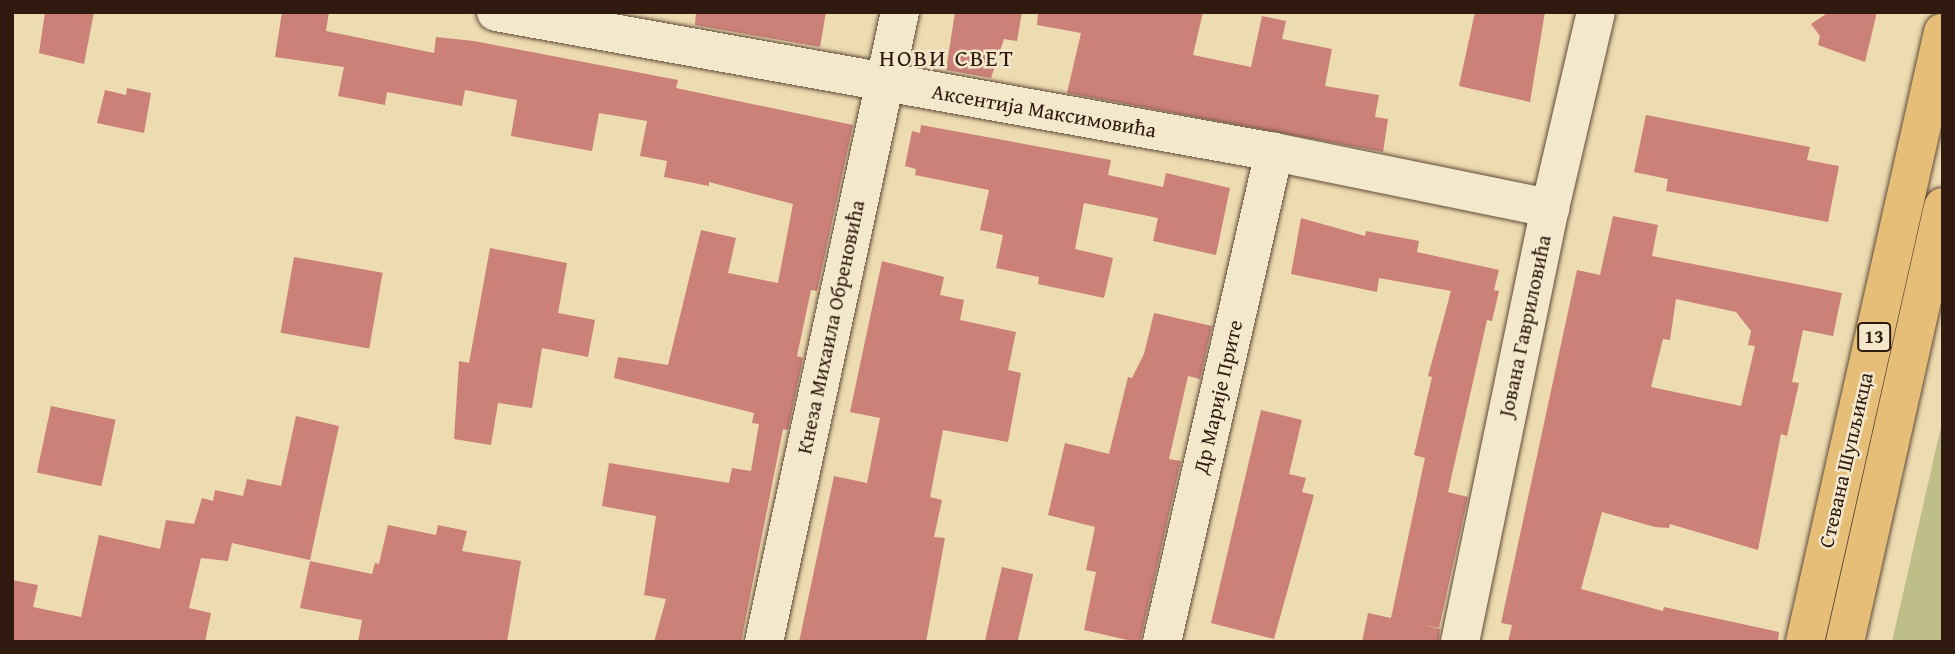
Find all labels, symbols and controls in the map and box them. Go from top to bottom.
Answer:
district label: НОВИ СВЕТ [880,44,1014,72]
street label: Аксентија Максимовића [930,79,1158,143]
street label: Кнеза Михаила Обреновића [792,198,870,456]
street label: Јована Гавриловића [1493,233,1557,419]
street label: Др Марије Прите [1188,318,1248,476]
road number: 13 [1856,322,1892,352]
street label: Стевана Шупљикца [1814,370,1878,550]

